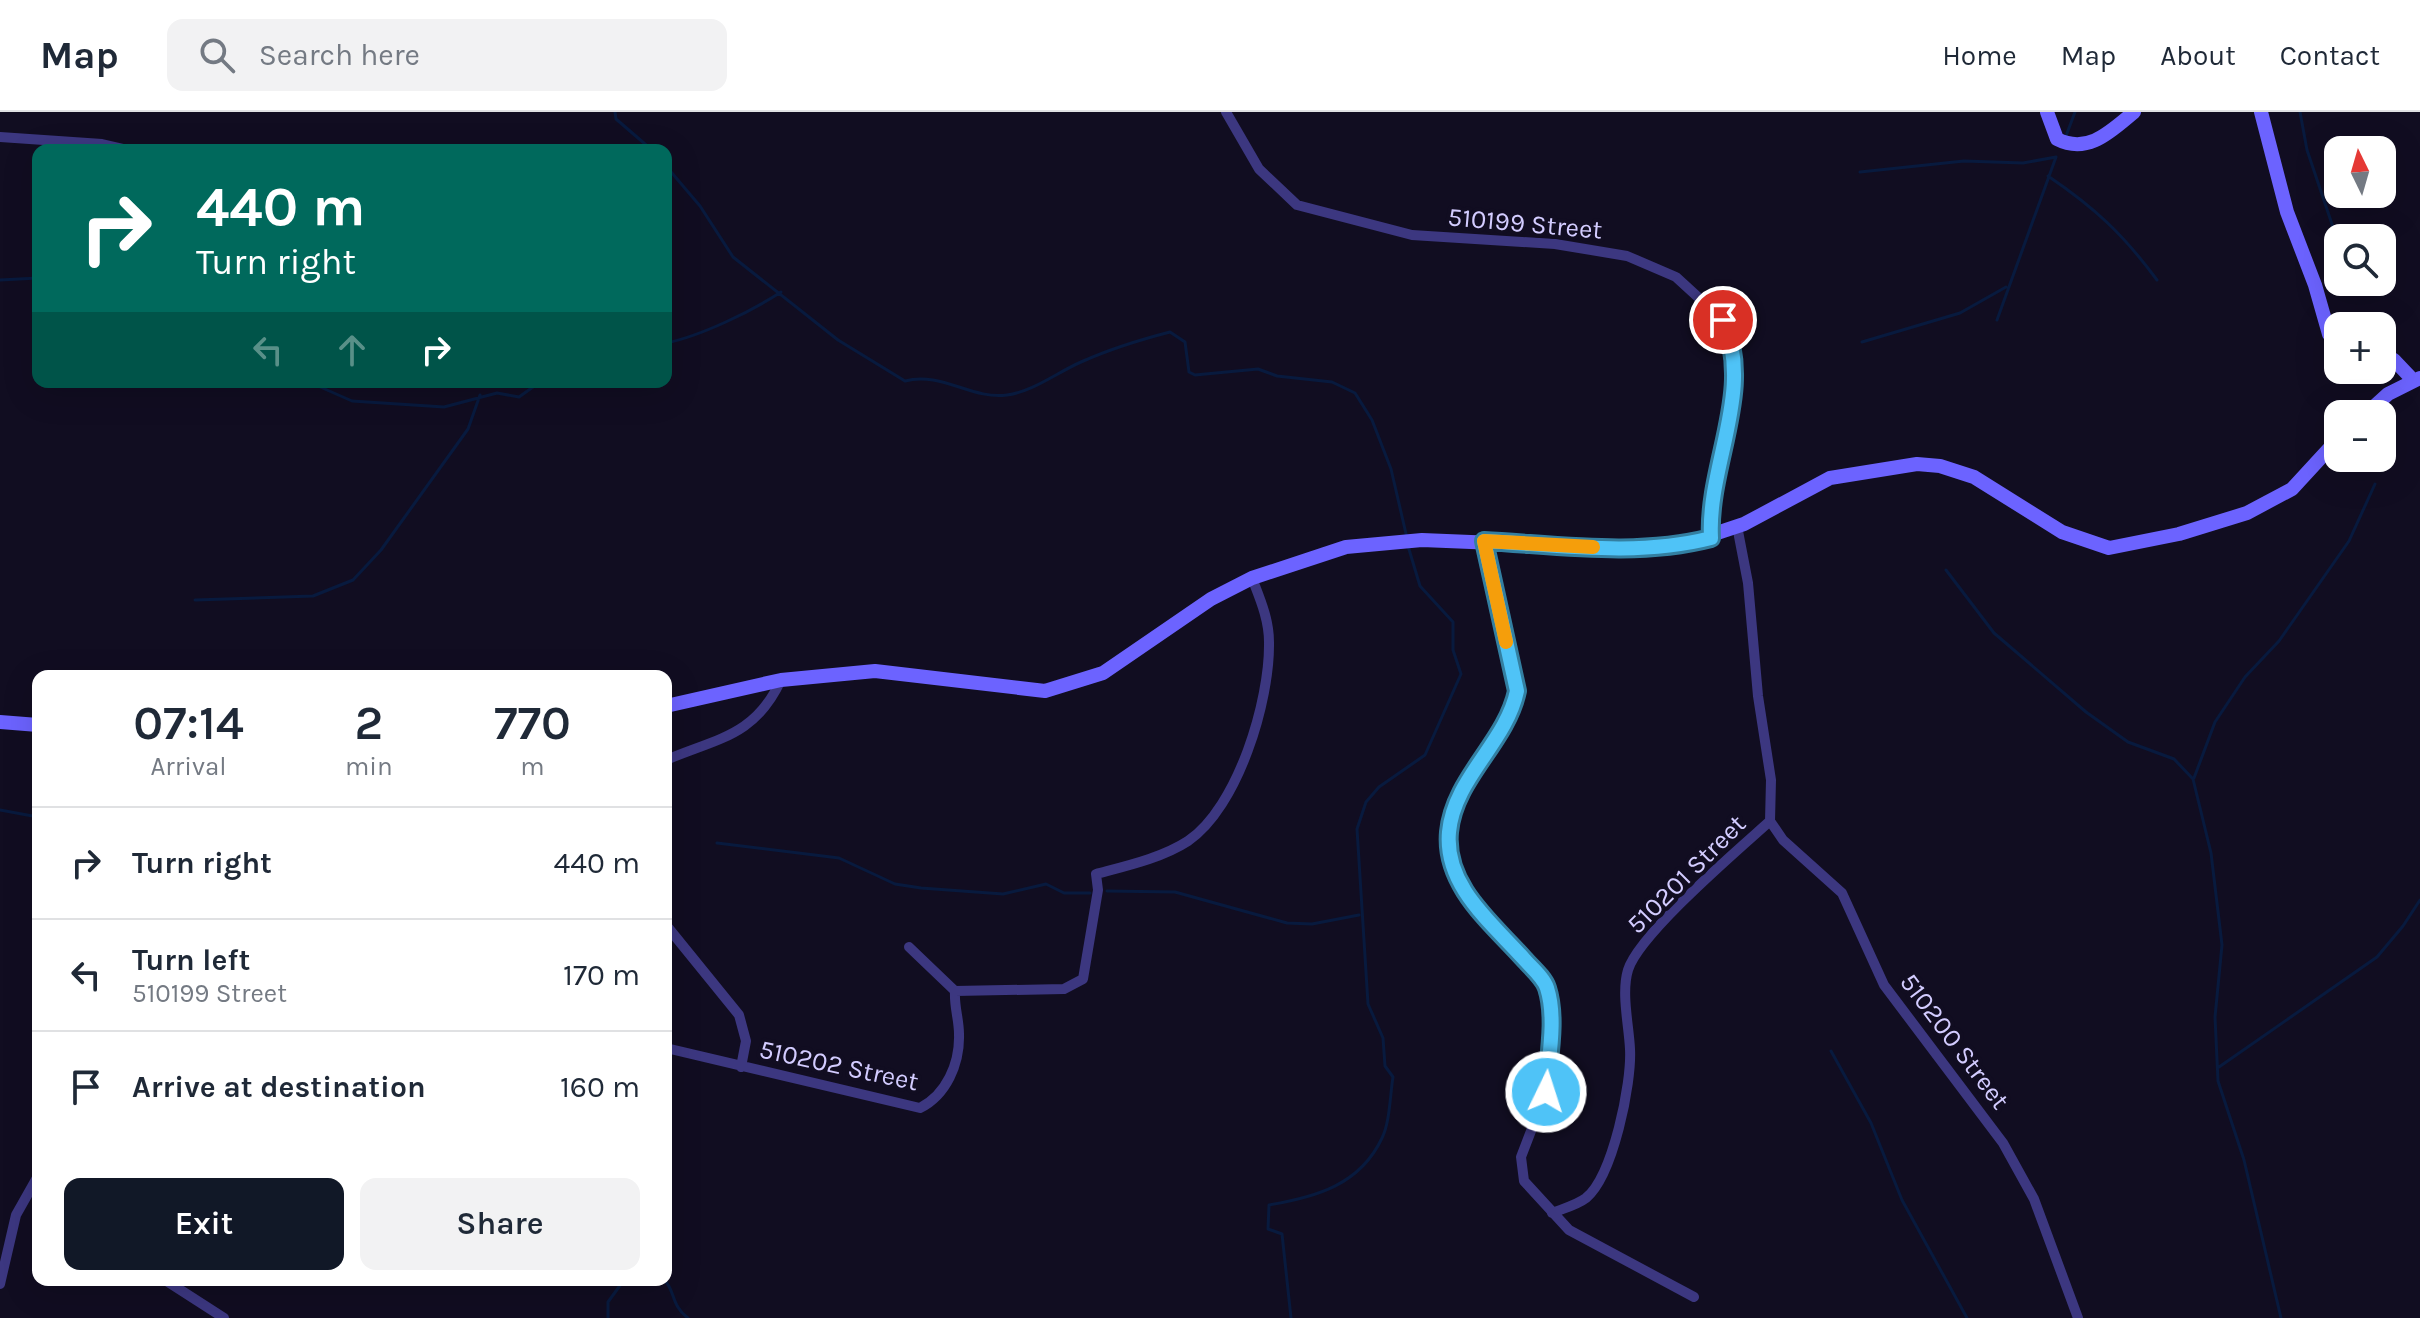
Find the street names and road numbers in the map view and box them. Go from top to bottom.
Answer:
street label: 510199 Street [1446,201,1604,246]
street label: 510201 Street [1620,808,1752,940]
street label: 510200 Street [1893,967,2016,1116]
street label: 510202 Street [757,1034,921,1098]

